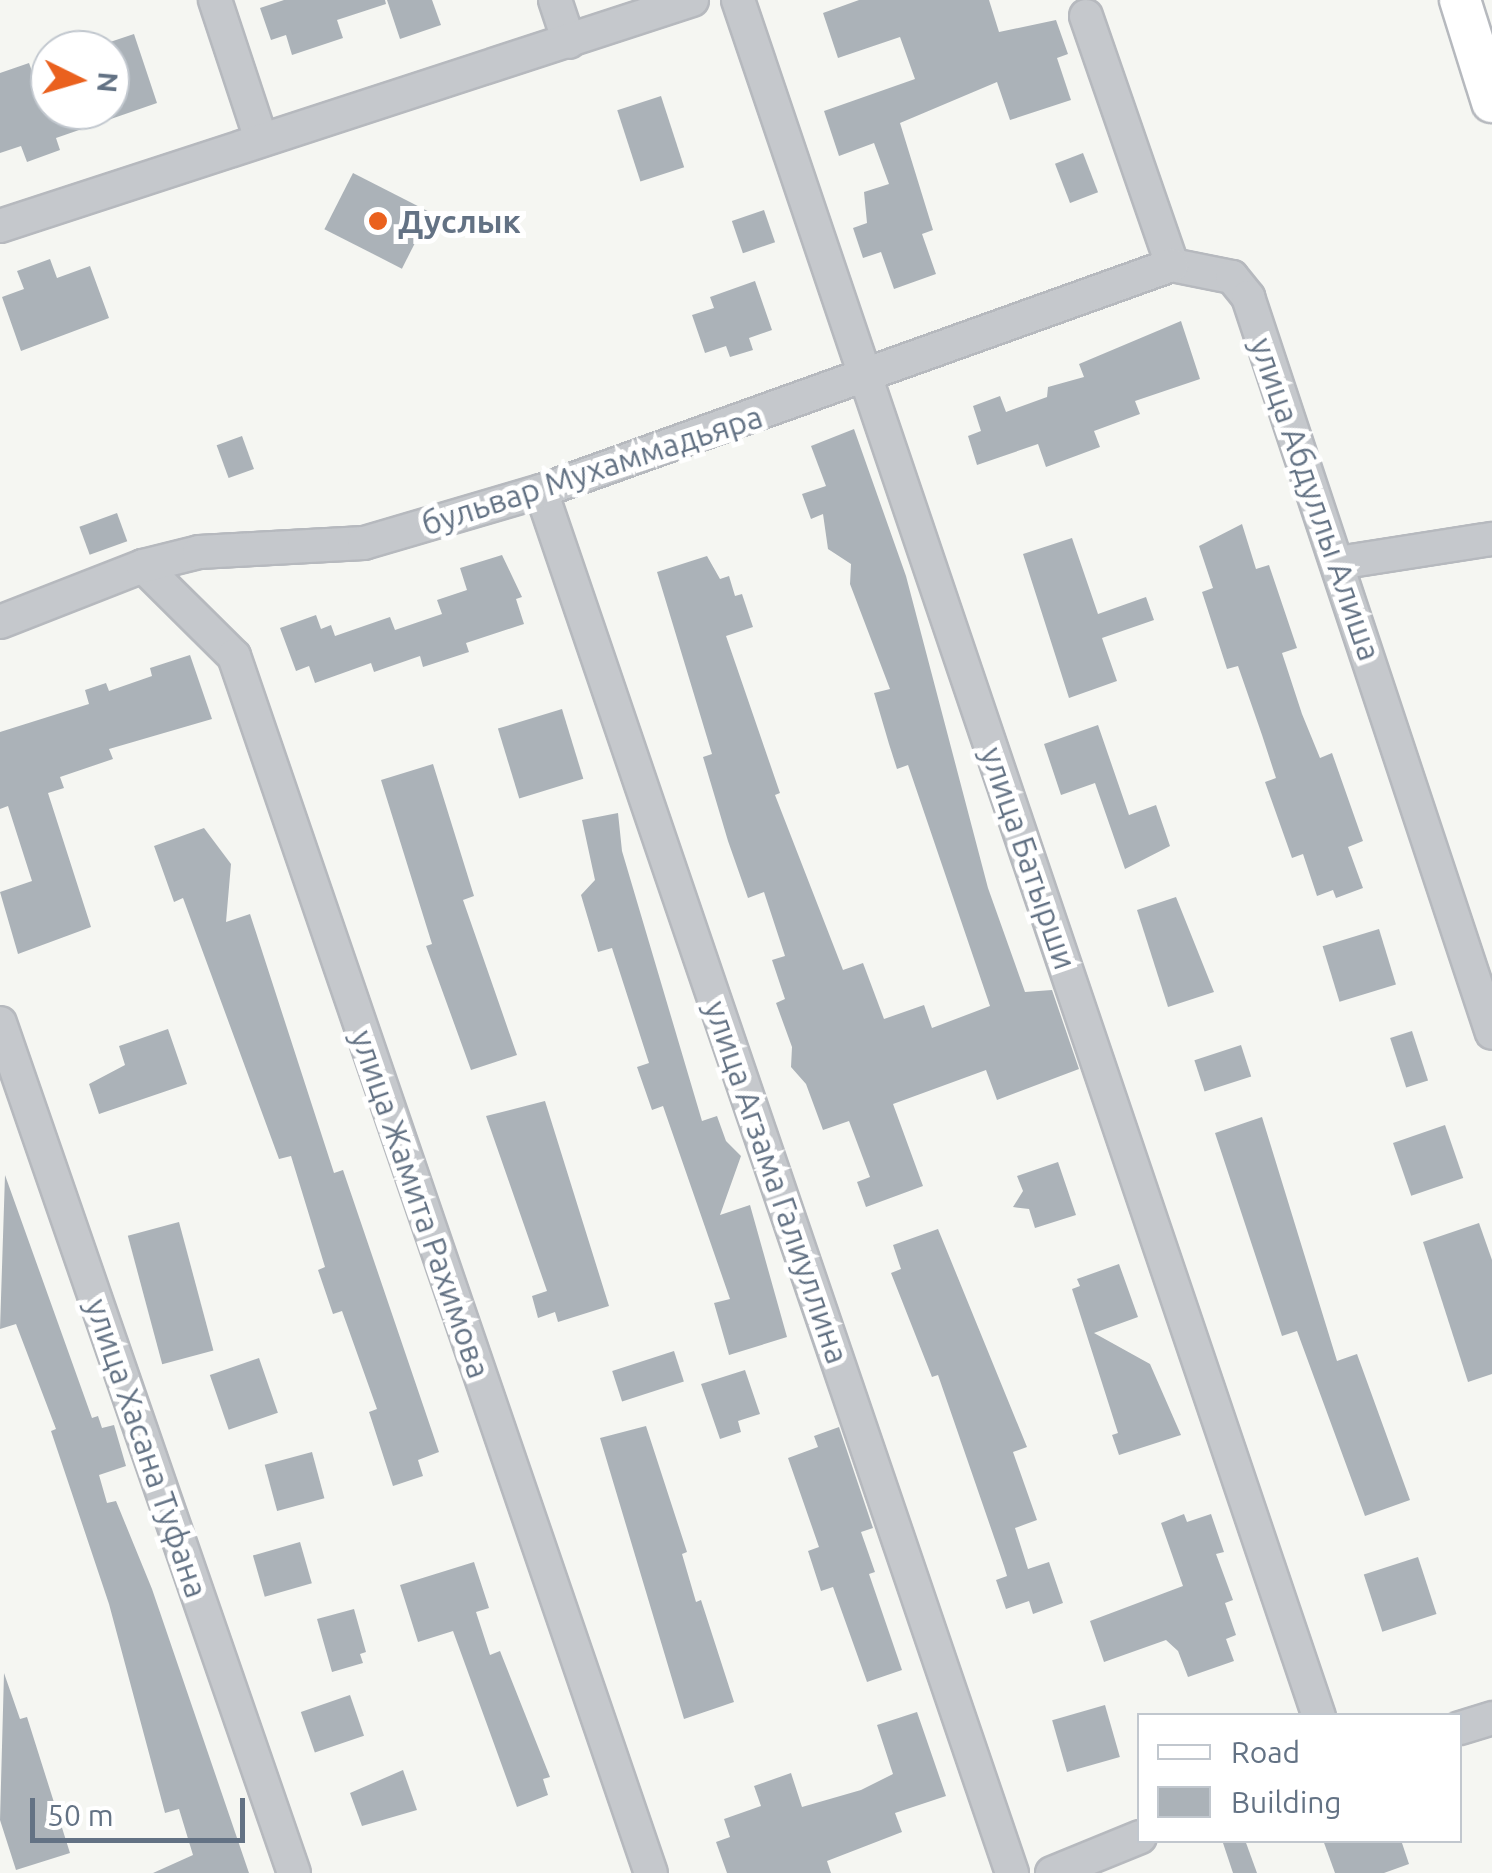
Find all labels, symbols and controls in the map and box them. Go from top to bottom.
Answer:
north arrow [30,30,130,130]
text: N [92,71,125,94]
place label: Дуслык [398,202,521,240]
marker: Дуслык [367,210,389,232]
street label: улица Абдуллы Алиша [1243,332,1389,666]
street label: бульвар Мухаммадьяра [417,397,767,543]
street label: улица Батырши [973,742,1085,974]
street label: улица Агзама Галиуллина [697,996,857,1368]
street label: улица Жамита Рахимова [343,1025,499,1383]
street label: улица Хасана Туфана [78,1293,216,1603]
legend [1137,1713,1462,1843]
text: Road [1231,1735,1300,1769]
scale bar [35,1778,250,1840]
text: Building [1231,1785,1342,1819]
text: 50 m [47,1798,114,1832]

